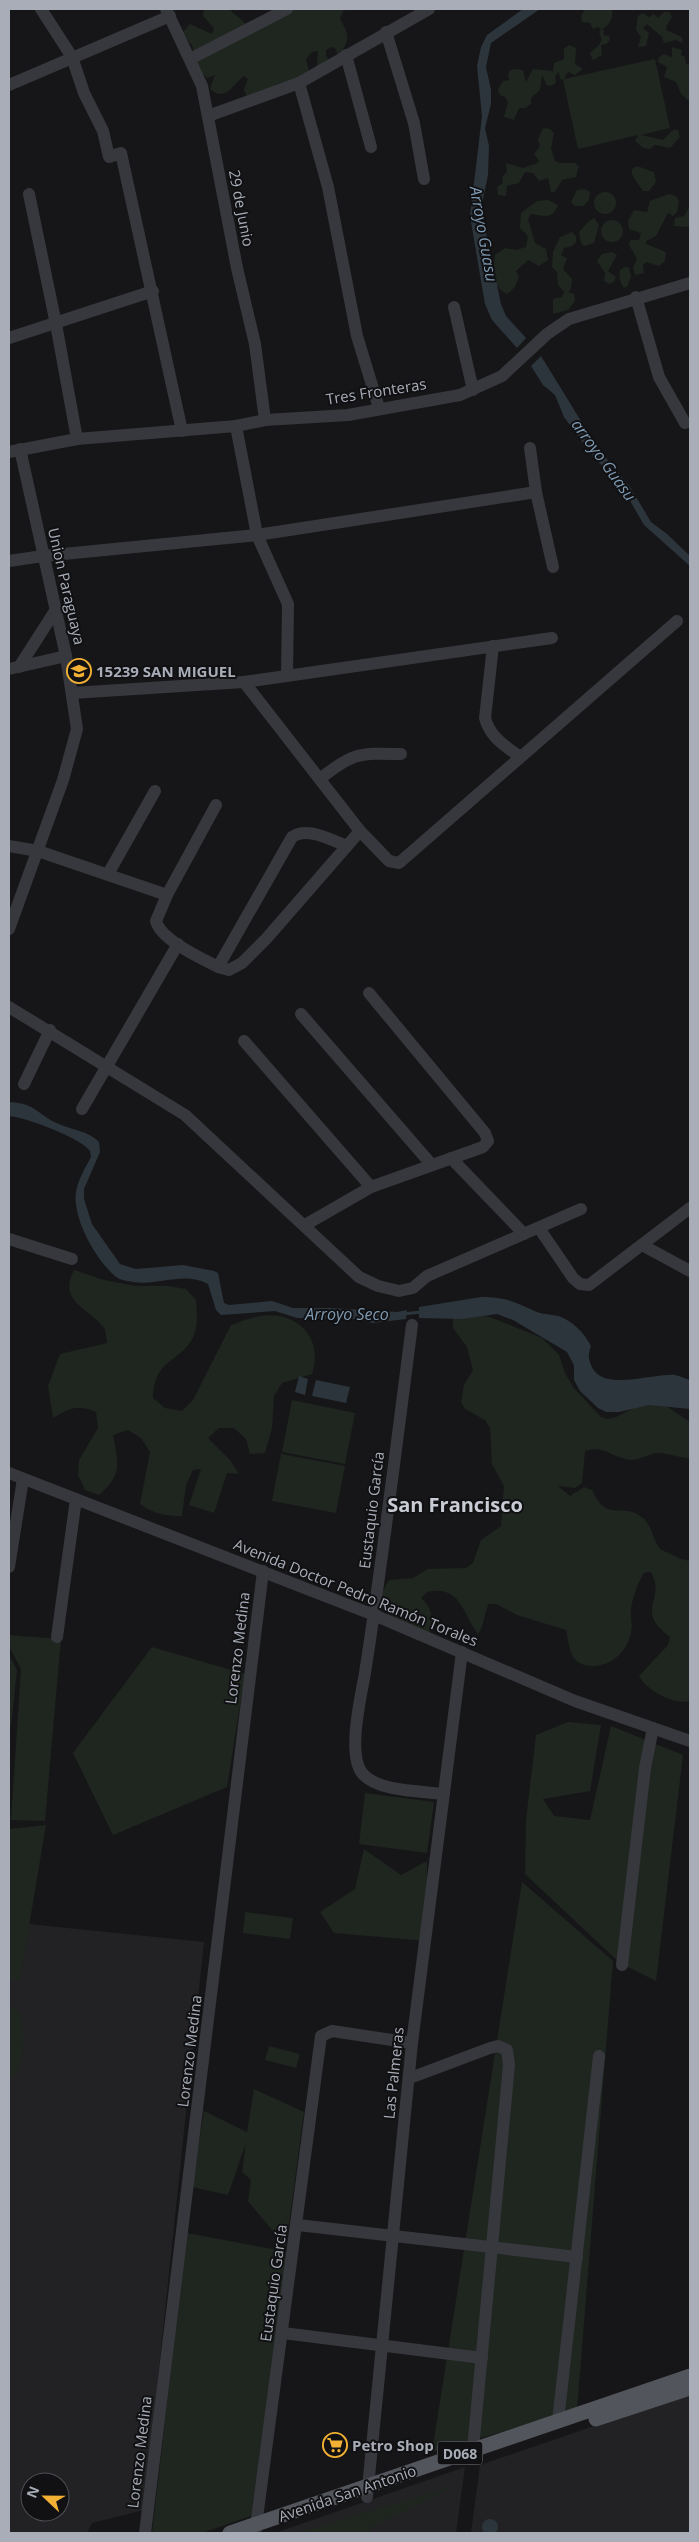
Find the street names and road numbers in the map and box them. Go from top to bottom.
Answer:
street label: 29 de Junio [225,168,259,248]
street label: Tres Fronteras [324,373,428,409]
street label: Union Paraguaya [44,526,90,646]
street label: Eustaquio García [354,1450,388,1570]
street label: Avenida Doctor Pedro Ramón Torales [231,1534,481,1650]
street label: Lorenzo Medina [220,1591,254,1705]
street label: Lorenzo Medina [172,1994,206,2108]
street label: Las Palmeras [378,2026,408,2120]
street label: Eustaquio García [255,2223,291,2343]
street label: Lorenzo Medina [122,2395,156,2509]
road number: D068 [438,2442,482,2464]
street label: Avenida San Antonio [275,2460,419,2526]

